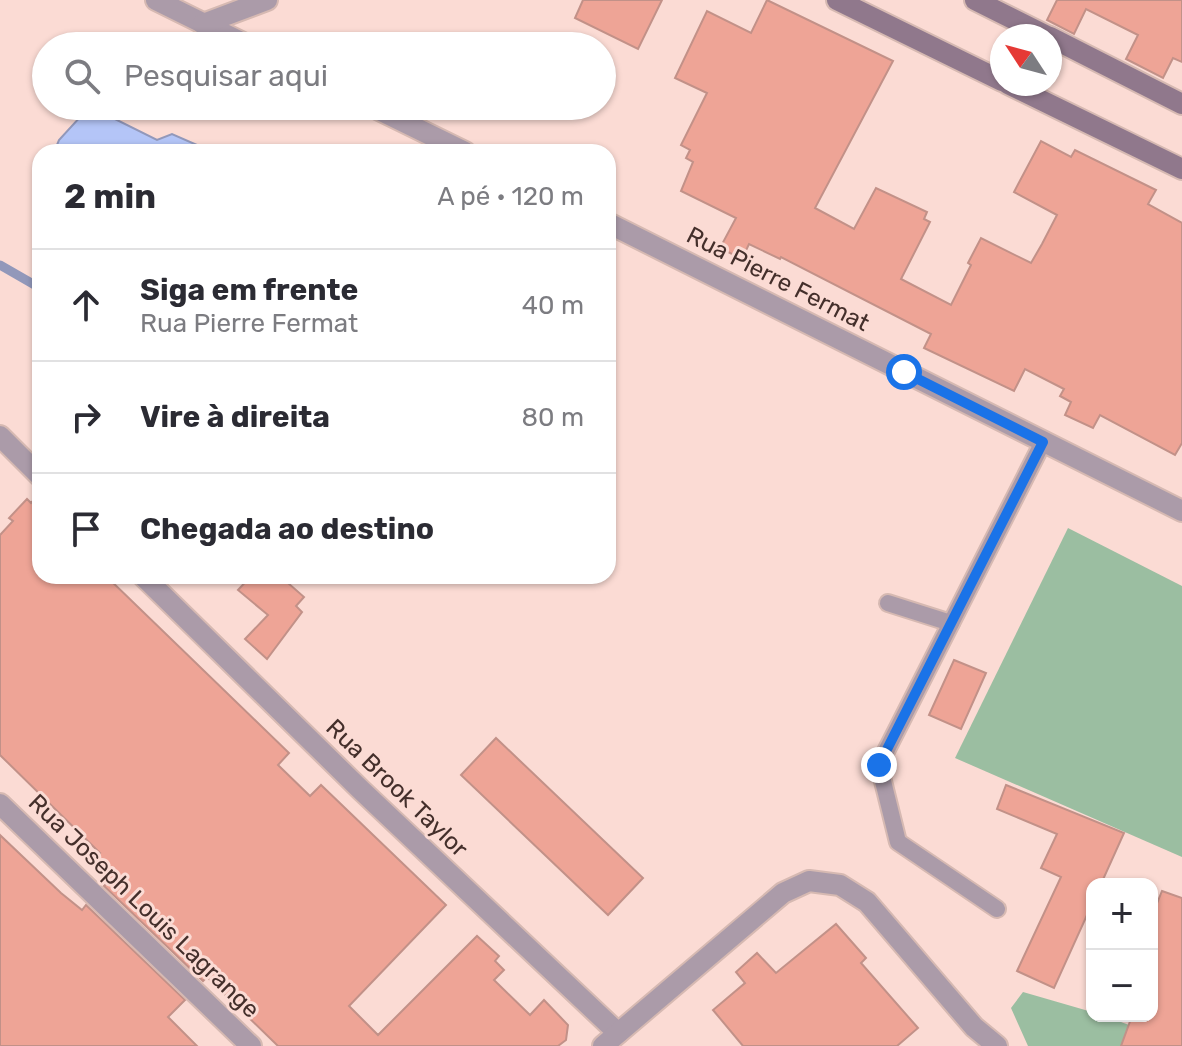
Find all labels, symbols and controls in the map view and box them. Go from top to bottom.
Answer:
north arrow [990,24,1062,96]
search box [32,32,616,120]
icon: search [60,54,104,98]
text: Pesquisar aqui [124,58,328,94]
text: 2 min [64,176,156,217]
text: A pé · 120 m [437,181,584,212]
street label: Rua Pierre Fermat [682,221,874,337]
text: Siga em frente [140,272,358,308]
icon: ahead [64,283,108,327]
text: 40 m [522,290,584,321]
text: Rua Pierre Fermat [140,308,358,339]
route start [886,354,922,390]
icon: right [64,395,108,439]
text: Vire à direita [140,399,330,435]
text: 80 m [521,402,584,433]
icon: arrive [64,507,108,551]
text: Chegada ao destino [140,511,434,547]
street label: Rua Brook Taylor [320,713,474,863]
route end [861,747,897,783]
street label: Rua Joseph Louis Lagrange [23,788,265,1024]
map controls [1086,878,1158,1022]
button: + [1086,878,1158,950]
button: − [1086,950,1158,1022]

